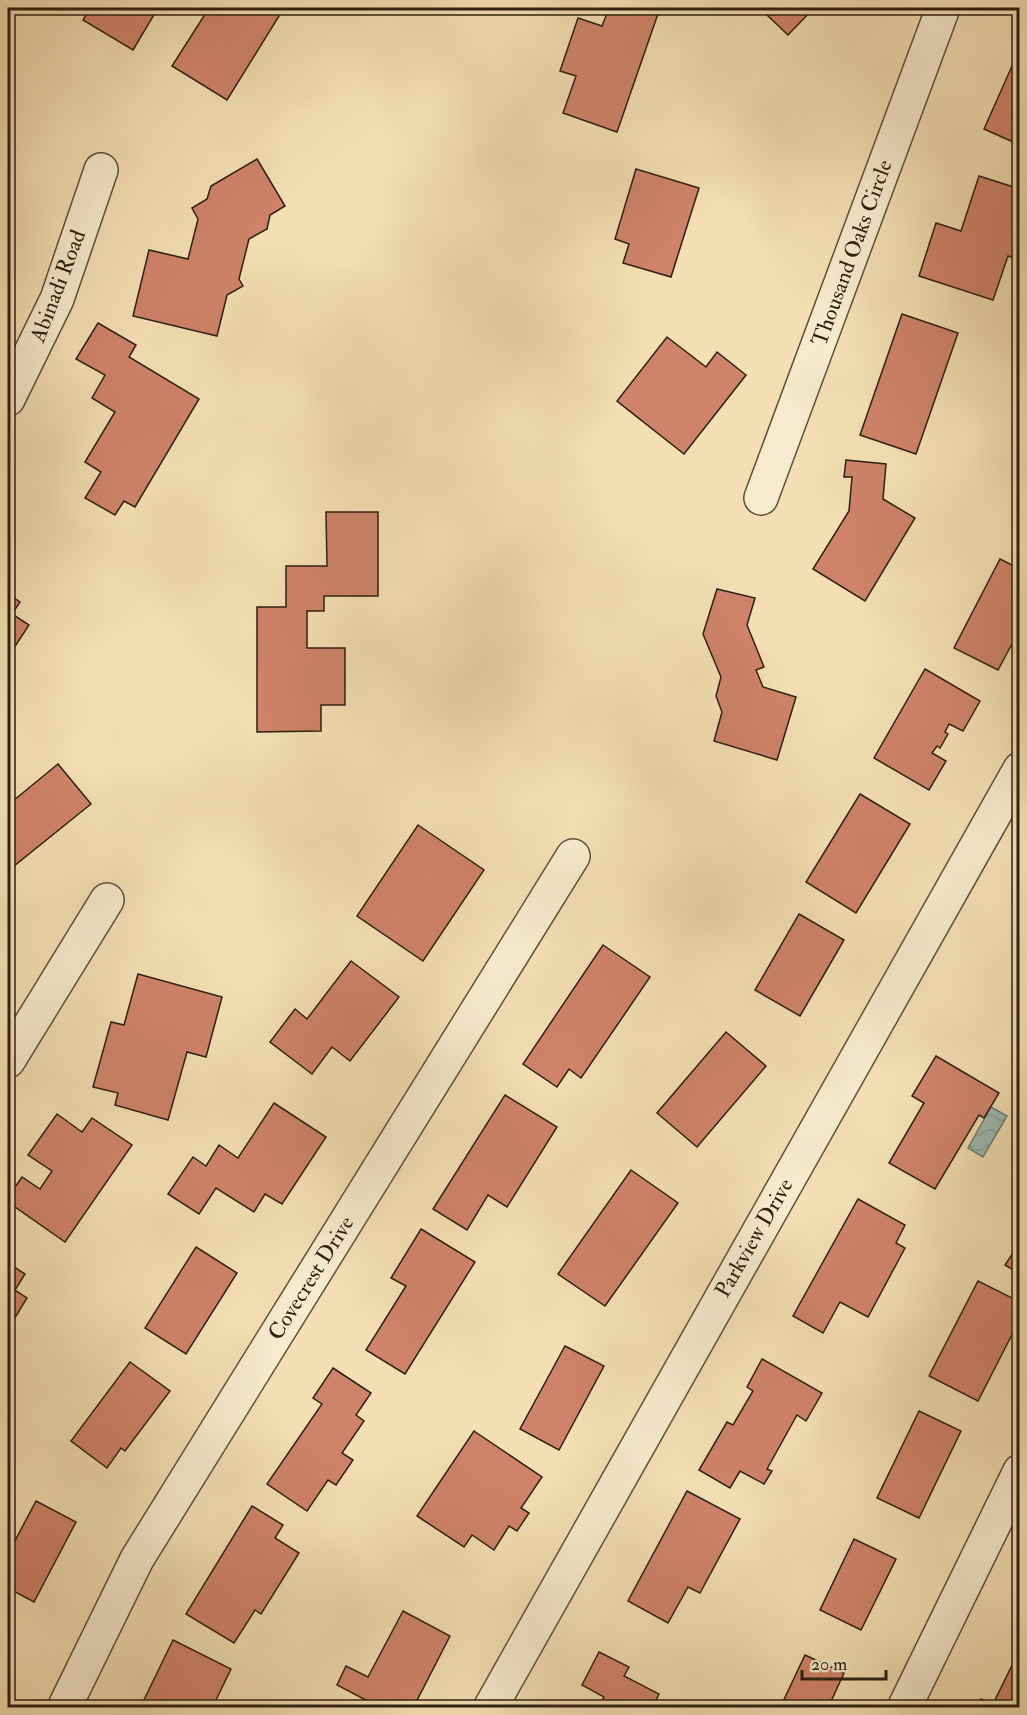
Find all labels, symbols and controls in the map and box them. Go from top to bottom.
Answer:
street label: Thousand Oaks Circle [805,156,899,350]
street label: Abinadi Road [23,226,92,347]
street label: Parkview Drive [709,1173,799,1303]
street label: Covecrest Drive [262,1211,360,1345]
scale bar [802,1643,886,1681]
text: 20 m [811,1653,847,1676]

